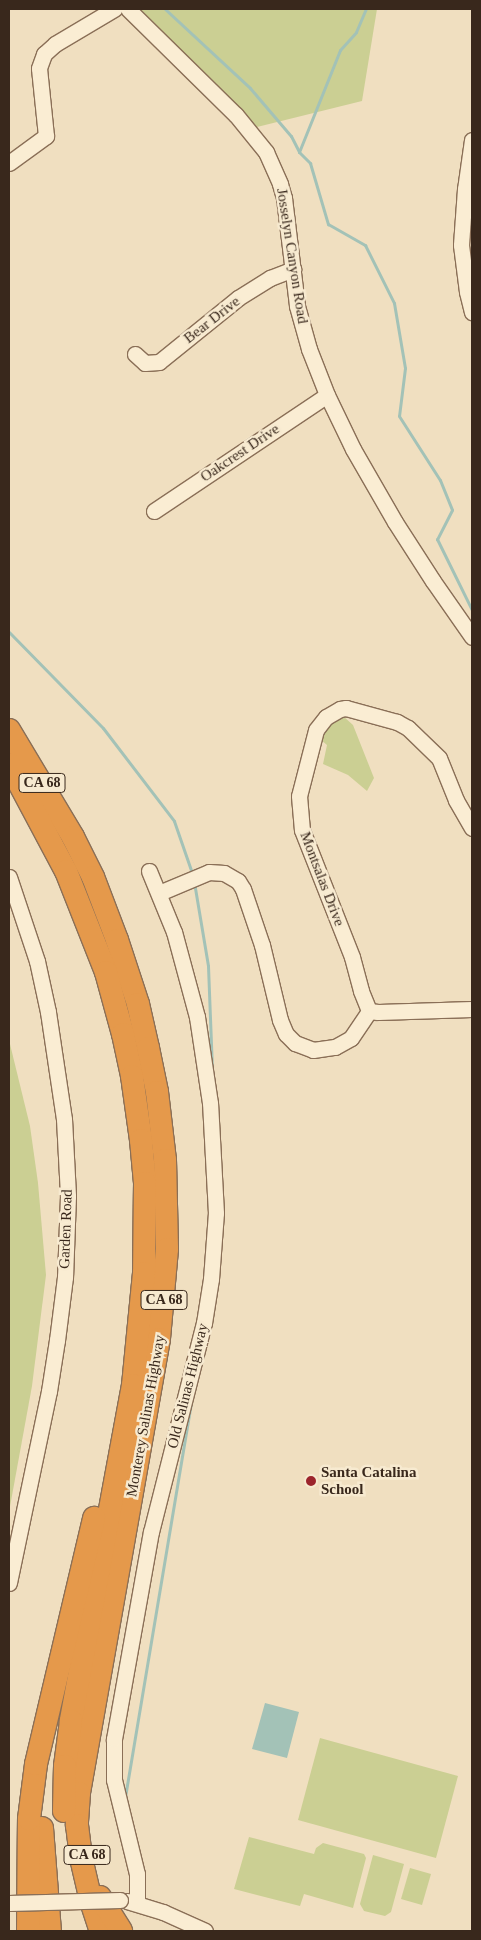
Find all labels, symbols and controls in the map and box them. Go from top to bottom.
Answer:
street label: Josselyn Canyon Road [272,187,312,325]
street label: Bear Drive [180,293,244,347]
street label: Oakcrest Drive [197,420,283,486]
road number: CA 68 [17,771,67,794]
street label: Montsalas Drive [296,829,348,929]
street label: Garden Road [56,1189,76,1269]
road number: CA 68 [139,1288,189,1312]
street label: Old Salinas Highway [164,1322,212,1450]
street label: Monterey Salinas Highway [123,1334,169,1498]
place label: Santa Catalina School [321,1463,416,1498]
marker: Santa Catalina School [305,1475,317,1487]
road number: CA 68 [62,1844,112,1866]

